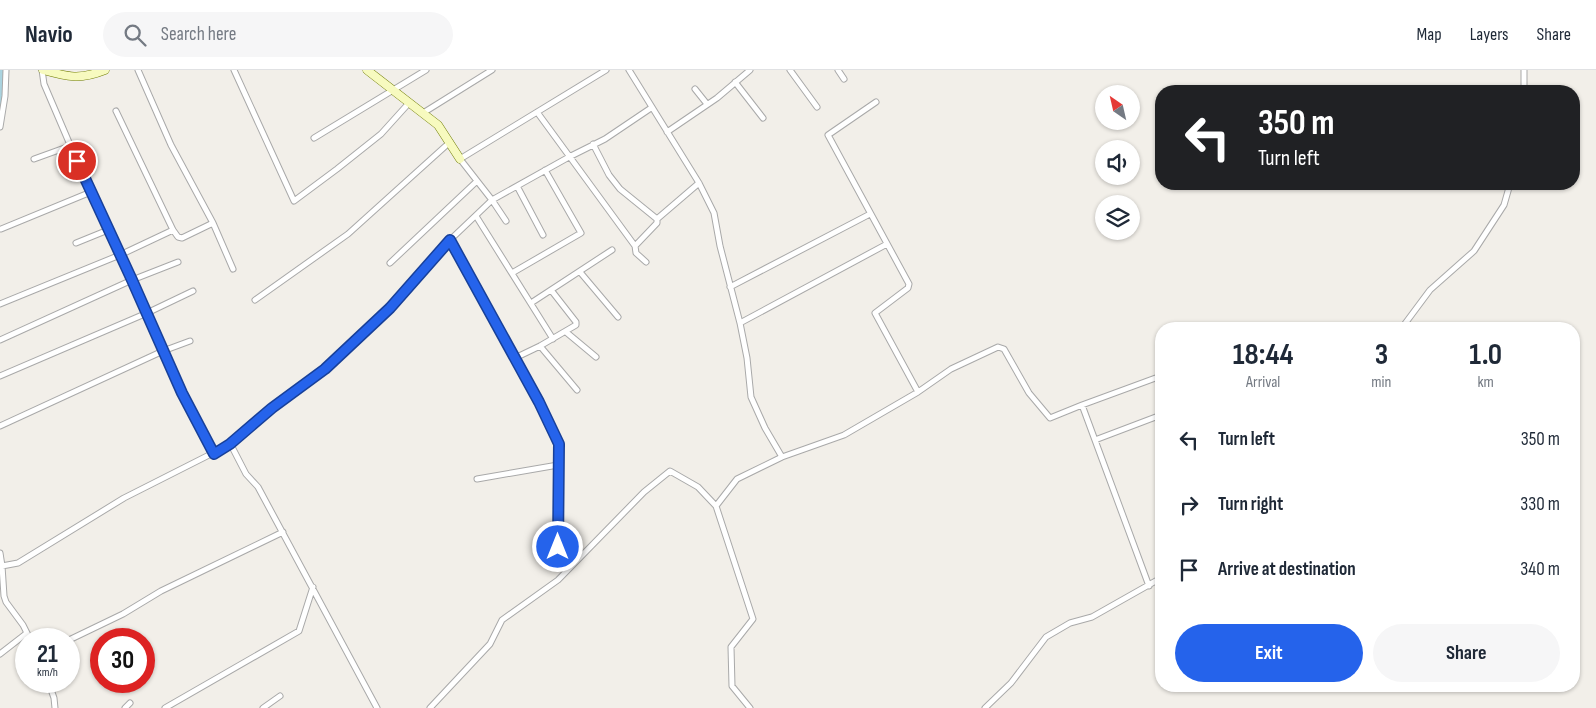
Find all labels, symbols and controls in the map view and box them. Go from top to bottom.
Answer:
search box [103,12,453,57]
text: Navio [25,20,73,49]
icon: search [121,21,149,49]
text: Search here [161,23,236,46]
text: Map [1417,24,1442,45]
text: Layers [1470,24,1509,45]
text: Share [1537,24,1571,45]
north arrow [1095,85,1140,130]
map controls [1095,85,1140,240]
text: 350 m [1258,102,1334,145]
icon: left [1175,105,1240,170]
pin [56,140,98,182]
button: sound [1095,140,1140,185]
text: Turn left [1258,145,1320,172]
icon: arrive [63,147,91,175]
button: layers [1095,195,1140,240]
text: 18:44 [1233,337,1293,373]
text: 3 [1375,337,1388,373]
text: 1.0 [1469,337,1502,373]
text: Arrival [1246,373,1280,392]
text: min [1371,373,1391,392]
text: km [1478,373,1494,392]
icon: left [1175,426,1203,454]
text: Turn left [1218,428,1275,451]
text: 350 m [1521,428,1560,451]
icon: right [1175,491,1203,519]
text: Turn right [1218,493,1283,516]
text: 330 m [1520,493,1560,516]
position arrow [531,520,583,572]
icon: arrive [1175,556,1203,584]
text: Arrive at destination [1218,558,1356,581]
text: 340 m [1520,558,1560,581]
button: Exit [1175,624,1363,682]
button: Share [1373,624,1560,682]
speed limit sign: 30 [90,628,155,693]
text: 21 [37,639,58,670]
text: km/h [37,665,58,680]

